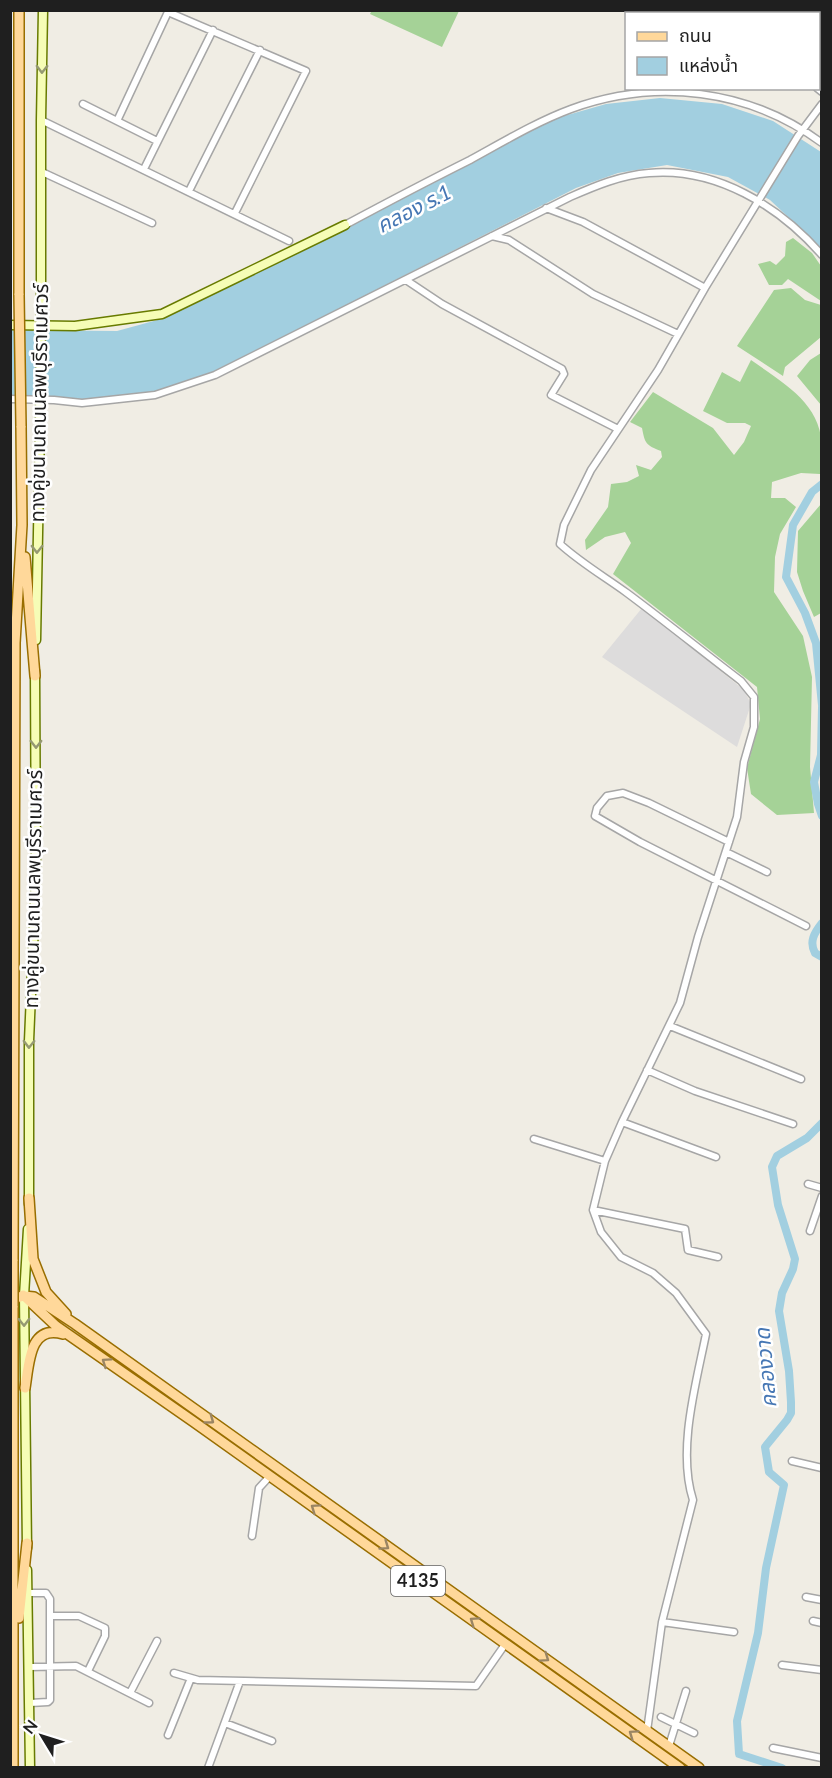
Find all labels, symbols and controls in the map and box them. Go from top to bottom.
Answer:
legend [625,12,820,90]
text: ถนน [679,24,712,46]
text: แหล่งน้ำ [679,53,738,76]
one-way arrow [36,64,48,73]
water label: คลอง ร.1 [372,178,455,237]
street label: ทางคู่ขนานถนนลพบุรีราเมศวร์ [24,282,54,523]
one-way arrow [31,544,44,553]
one-way arrow [30,739,42,748]
street label: ทางคู่ขนานถนนลพบุรีราเมศวร์ [18,768,48,1009]
one-way arrow [23,1039,36,1048]
one-way arrow [18,1318,30,1327]
water label: คลองวาด [748,1326,780,1409]
one-way arrow [102,1358,113,1369]
one-way arrow [203,1413,214,1424]
one-way arrow [310,1504,321,1515]
one-way arrow [379,1539,390,1550]
road number: 4135 [391,1566,445,1596]
one-way arrow [469,1617,480,1628]
one-way arrow [538,1651,549,1662]
north arrow [12,1706,72,1766]
text: N [19,1716,41,1737]
one-way arrow [628,1730,639,1741]

